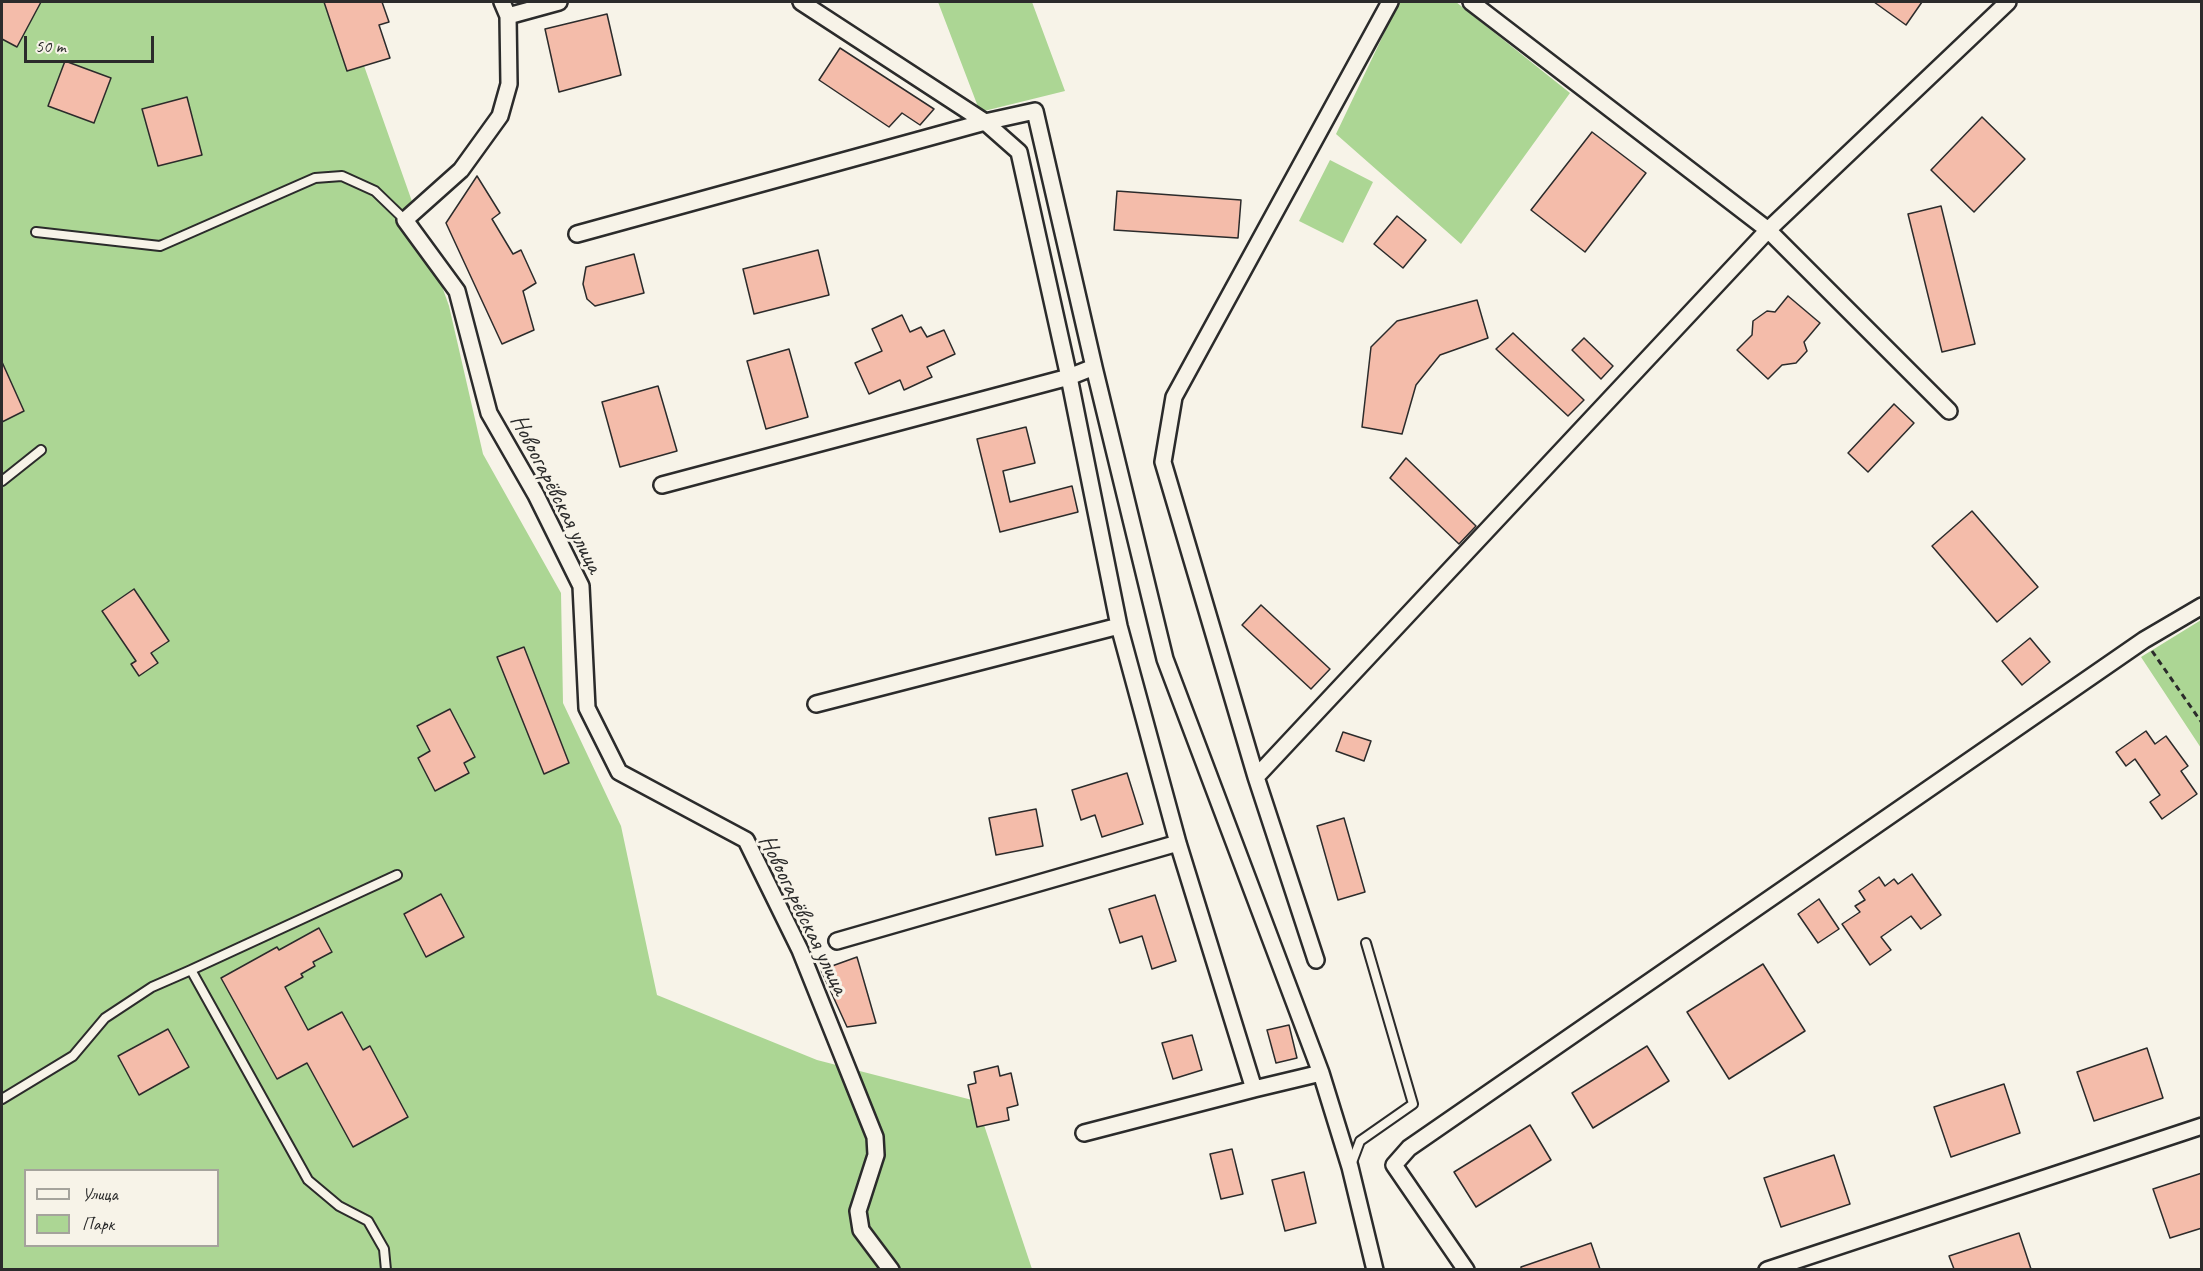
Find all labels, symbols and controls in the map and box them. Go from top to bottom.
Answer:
scale bar [27,24,158,62]
text: 50 m [35,35,66,57]
street label: Новоогарёвская улица [504,410,608,578]
street label: Новоогарёвская улица [752,830,854,1000]
legend [24,1169,219,1247]
text: Улица [82,1183,118,1205]
text: Парк [82,1213,114,1235]

